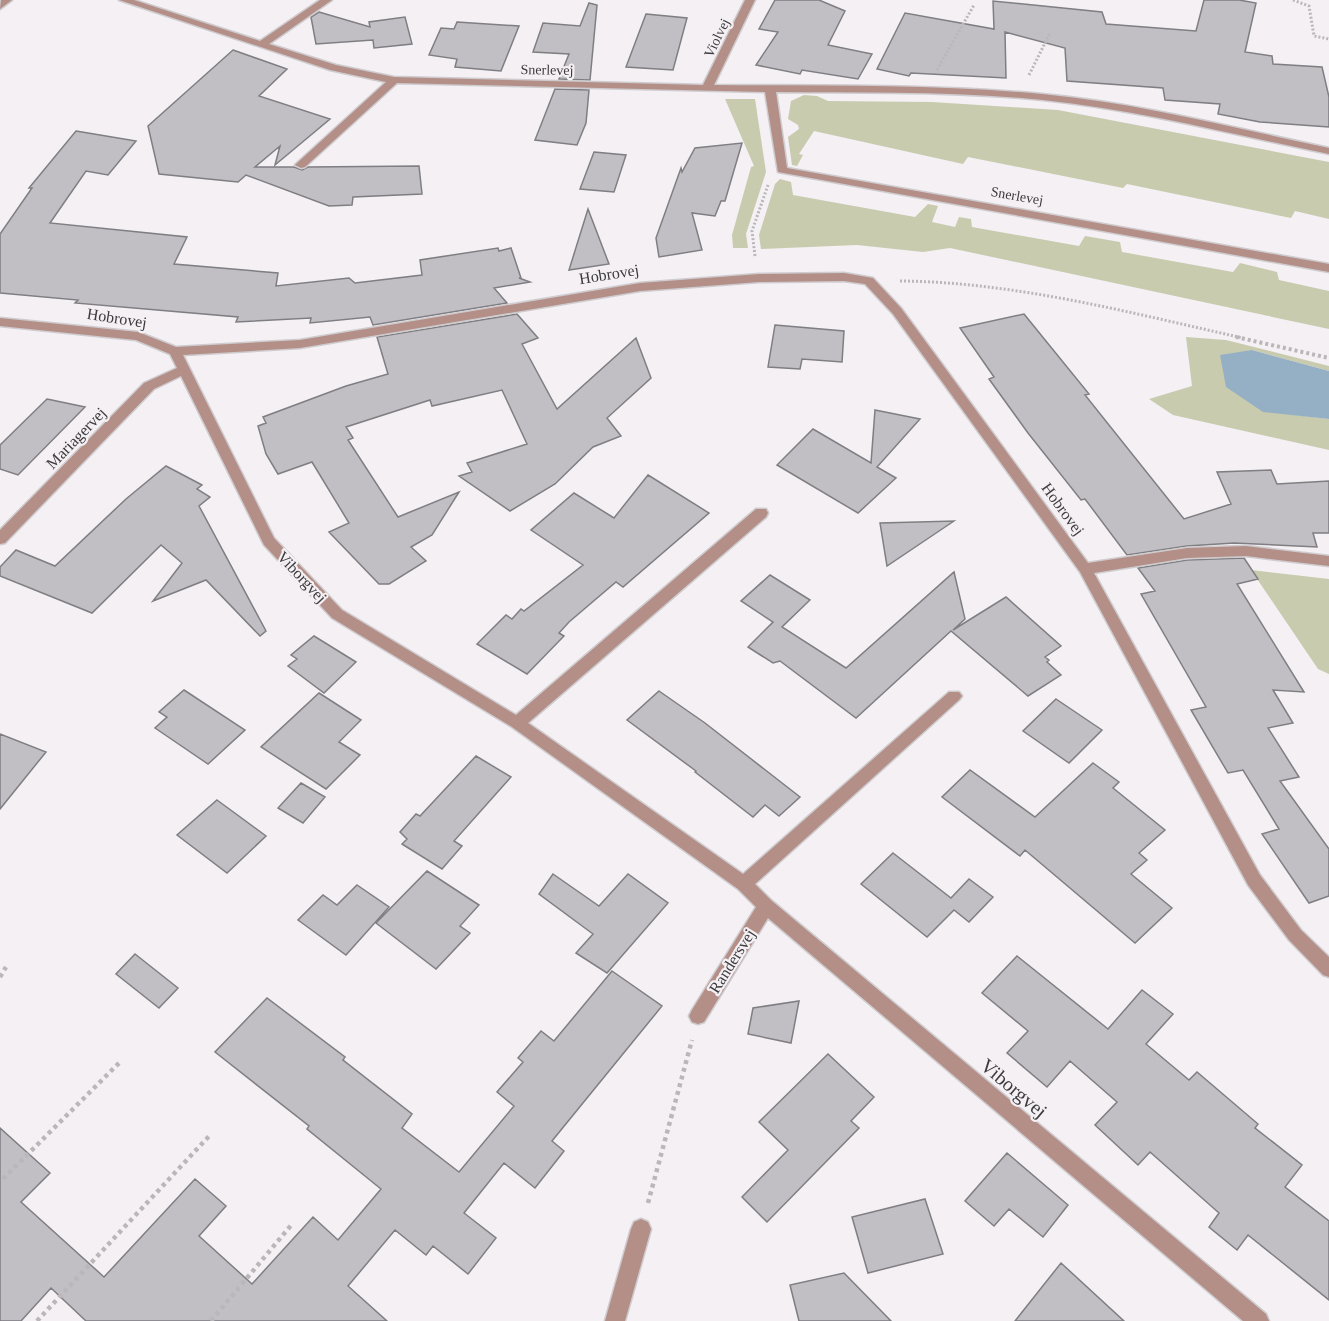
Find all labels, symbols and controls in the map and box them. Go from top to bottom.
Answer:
street label: Violvej [701,16,733,60]
street label: Snerlevej [520,62,574,78]
street label: Snerlevej [990,184,1044,208]
street label: Hobrovej [578,261,640,288]
street label: Hobrovej [86,305,148,332]
street label: Mariagervej [43,404,110,473]
street label: Hobrovej [1038,480,1088,539]
street label: Viborgvej [273,548,330,607]
street label: Randersvej [706,926,759,997]
street label: Viborgvej [976,1054,1052,1123]

